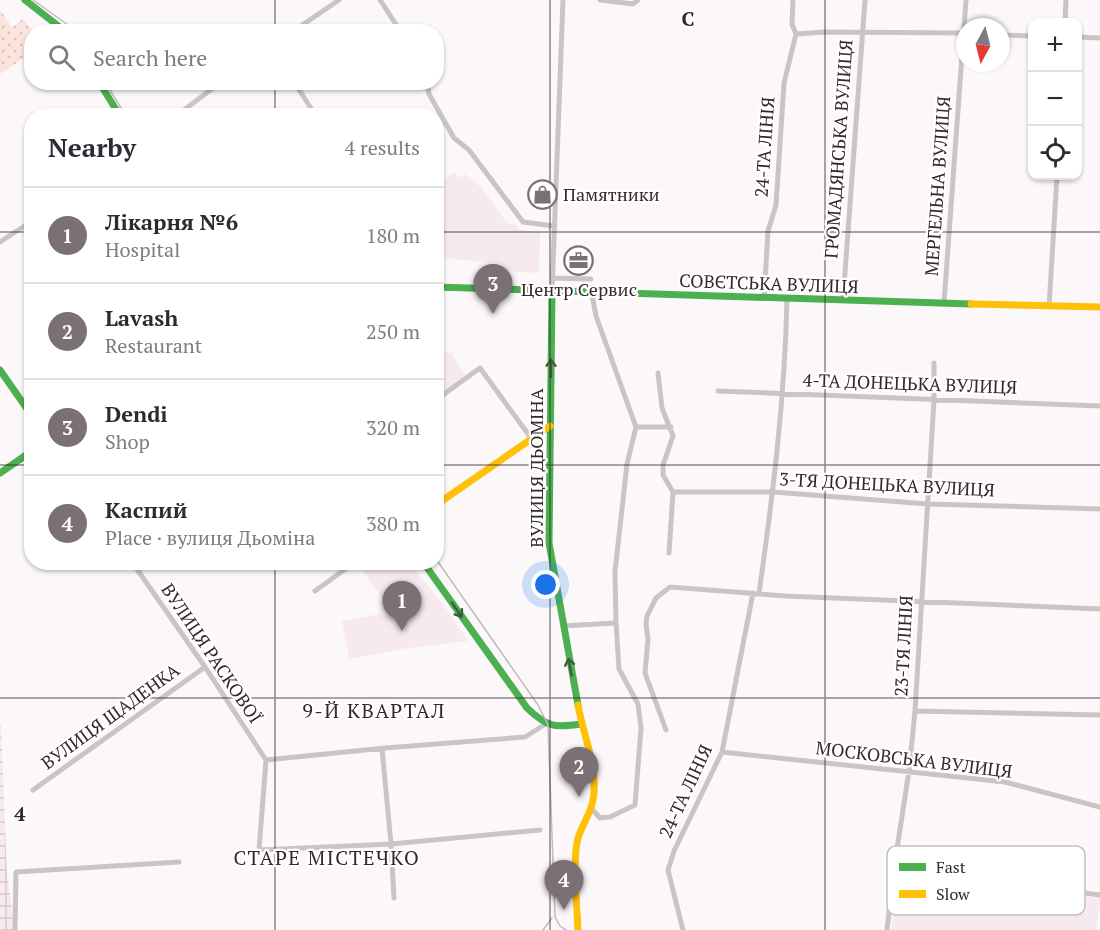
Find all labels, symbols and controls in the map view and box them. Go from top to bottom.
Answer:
text: C [681,5,695,32]
north arrow [956,18,1010,72]
map controls [1028,18,1082,180]
button: + [1028,18,1082,72]
search box [24,24,444,90]
street label: ГРОМАДЯНСЬКА ВУЛИЦЯ [818,39,858,259]
icon: search [45,41,78,74]
text: Search here [93,43,207,72]
button: − [1028,72,1082,126]
street label: МЕРГЕЛЬНА ВУЛИЦЯ [919,95,955,277]
street label: 24-ТА ЛІНІЯ [749,96,779,198]
button: locate [1028,126,1082,180]
text: Nearby [48,130,136,164]
text: 4 results [345,134,420,161]
shop icon: Памятники [526,178,558,210]
place label: Памятники [563,182,659,206]
text: Лікарня №6 [105,207,238,236]
text: 1 [62,222,73,249]
text: 180 m [366,222,420,249]
text: Hospital [105,236,180,263]
office icon: Центр Сервис [563,244,595,276]
pin: 3 [474,264,512,314]
street label: СОВЄТСЬКА ВУЛИЦЯ [679,268,859,298]
place label: Центр Сервис [521,277,637,301]
text: Lavash [105,303,178,332]
text: 2 [62,318,73,345]
text: 250 m [366,318,420,345]
text: Restaurant [105,332,202,359]
one-way arrow [545,359,557,379]
street label: 4-ТА ДОНЕЦЬКА ВУЛИЦЯ [802,367,1018,399]
street label: ВУЛИЦЯ ДЬОМІНА [524,387,548,548]
text: Dendi [105,399,168,428]
text: 3 [62,414,73,441]
text: 320 m [366,414,420,441]
text: Shop [105,428,150,455]
street label: 3-ТЯ ДОНЕЦЬКА ВУЛИЦЯ [779,466,995,502]
text: Каспий [105,495,187,524]
text: 4 [62,510,73,537]
text: 380 m [366,510,420,537]
text: Place · вулиця Дьоміна [105,524,315,551]
your location [531,570,560,599]
street label: ВУЛИЦЯ РАСКОВОЇ [156,578,268,728]
pin: 1 [382,582,422,631]
street label: 23-ТЯ ЛІНІЯ [888,595,918,697]
one-way arrow [451,602,463,618]
street label: ВУЛИЦЯ ЩАДЕНКА [36,657,185,774]
one-way arrow [564,657,575,677]
district label: 9-Й КВАРТАЛ [302,697,446,724]
street label: МОСКОВСЬКА ВУЛИЦЯ [814,735,1014,783]
street label: 24-ТА ЛІНІЯ [653,740,717,842]
pin: 2 [560,748,598,797]
text: 4 [14,800,26,827]
district label: СТАРЕ МІСТЕЧКО [234,844,420,871]
legend [887,846,1085,915]
text: Fast [936,856,966,878]
pin: 4 [544,860,584,910]
text: Slow [936,883,970,905]

